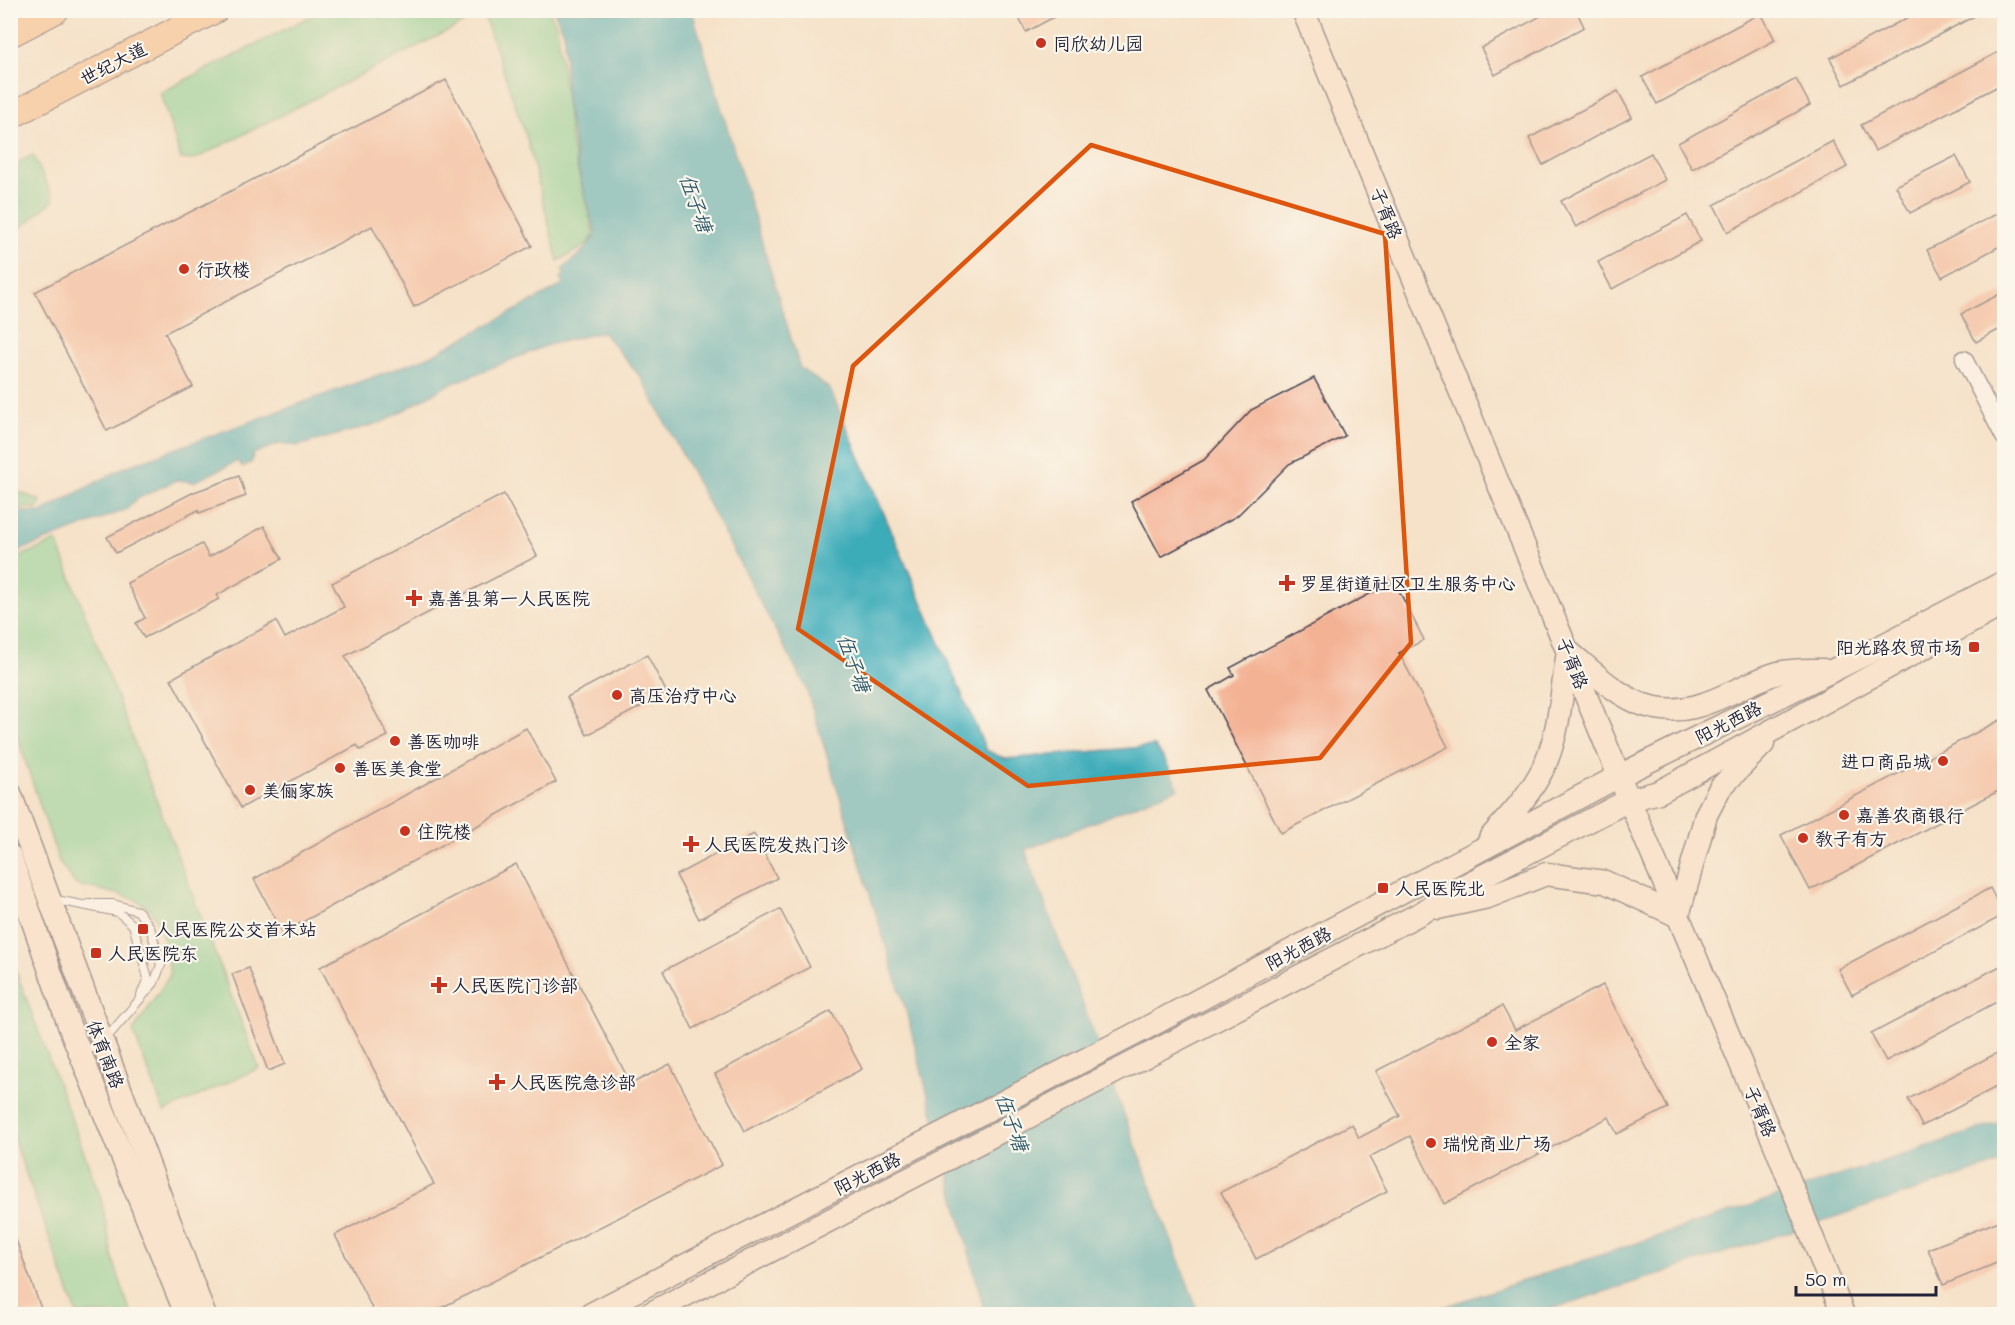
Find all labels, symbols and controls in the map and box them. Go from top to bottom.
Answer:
place label: 同欣幼儿园 [1053,31,1143,55]
street label: 世纪大道 [75,36,151,90]
marker: 同欣幼儿园 [1034,36,1048,50]
water label: 伍子塘 [675,170,720,237]
street label: 子胥路 [1366,183,1408,243]
place label: 行政楼 [196,257,250,281]
marker: 行政楼 [177,262,191,276]
place label: 罗星街道社区卫生服务中心 [1300,571,1516,595]
marker: 罗星街道社区卫生服务中心 [1278,574,1296,592]
place label: 嘉善县第一人民医院 [428,586,590,610]
marker: 嘉善县第一人民医院 [405,589,423,607]
water label: 伍子塘 [833,630,878,697]
street label: 子胥路 [1552,633,1594,693]
place label: 阳光路农贸市场 [1836,635,1962,659]
marker: 阳光路农贸市场 [1967,640,1981,654]
place label: 高压治疗中心 [629,683,737,707]
marker: 高压治疗中心 [610,688,624,702]
street label: 阳光西路 [1690,695,1766,749]
place label: 善医咖啡 [407,729,479,753]
marker: 善医咖啡 [388,734,402,748]
place label: 进口商品城 [1841,749,1931,773]
marker: 进口商品城 [1936,754,1950,768]
place label: 善医美食堂 [352,756,442,780]
marker: 善医美食堂 [333,761,347,775]
place label: 美俪家族 [262,778,334,802]
marker: 美俪家族 [243,783,257,797]
place label: 嘉善农商银行 [1856,803,1964,827]
marker: 嘉善农商银行 [1837,808,1851,822]
place label: 住院楼 [417,819,471,843]
marker: 住院楼 [398,824,412,838]
place label: 教子有方 [1815,826,1887,850]
marker: 教子有方 [1796,831,1810,845]
place label: 人民医院发热门诊 [704,832,848,856]
marker: 人民医院发热门诊 [682,835,700,853]
place label: 人民医院北 [1395,876,1485,900]
marker: 人民医院北 [1376,881,1390,895]
place label: 人民医院公交首末站 [155,917,317,941]
street label: 阳光西路 [1261,921,1335,975]
marker: 人民医院公交首末站 [136,922,150,936]
place label: 人民医院东 [108,941,198,965]
marker: 人民医院东 [89,946,103,960]
place label: 人民医院门诊部 [452,973,578,997]
marker: 人民医院门诊部 [430,976,448,994]
street label: 体育南路 [82,1016,130,1092]
place label: 全家 [1504,1030,1540,1054]
marker: 全家 [1485,1035,1499,1049]
place label: 人民医院急诊部 [510,1070,636,1094]
marker: 人民医院急诊部 [488,1073,506,1091]
street label: 子胥路 [1739,1081,1783,1141]
water label: 伍子塘 [991,1089,1036,1156]
place label: 瑞悦商业广场 [1443,1131,1551,1155]
marker: 瑞悦商业广场 [1424,1136,1438,1150]
street label: 阳光西路 [829,1146,905,1200]
scale bar [1796,1259,1936,1297]
text: 50 m [1805,1267,1847,1291]

